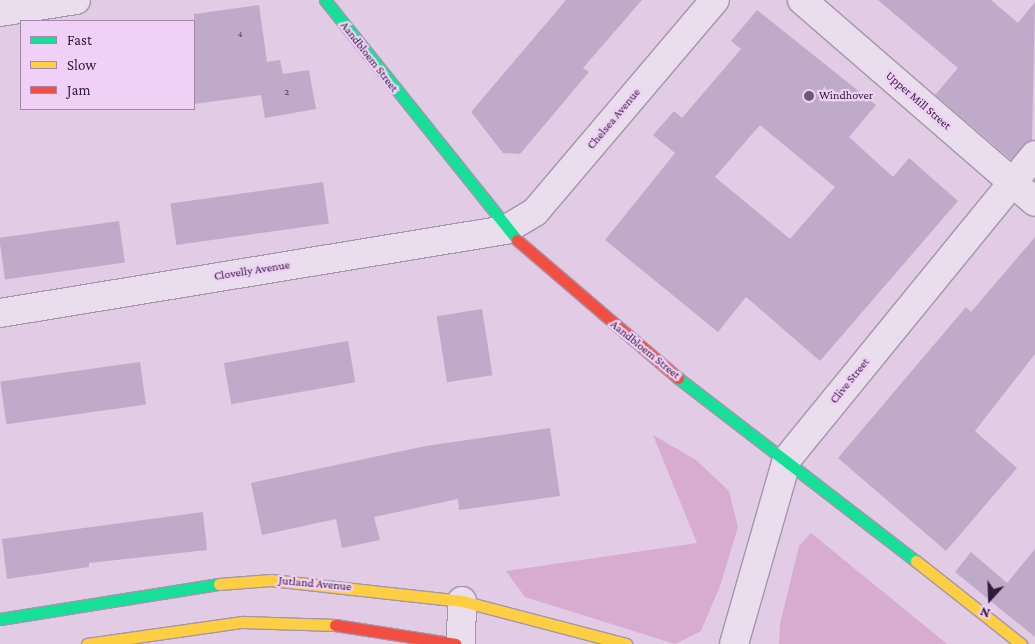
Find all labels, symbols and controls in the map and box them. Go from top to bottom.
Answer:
street label: Aandbloem Street [337,19,401,95]
legend [20,20,195,110]
house number: 4 [237,28,243,40]
text: Fast [67,32,92,48]
text: Slow [67,57,96,73]
street label: Upper Mill Street [882,69,954,133]
text: Jam [67,82,90,98]
house number: 2 [285,86,289,98]
street label: Chelsea Avenue [584,86,644,152]
place label: Windhover [819,89,873,103]
marker: Windhover [803,90,815,102]
street label: Clovelly Avenue [213,258,291,284]
street label: Aandbloem Street [607,317,683,383]
street label: Clive Street [827,355,873,407]
street label: Jutland Avenue [278,574,352,594]
north arrow [965,574,1015,624]
text: N [978,604,992,622]

